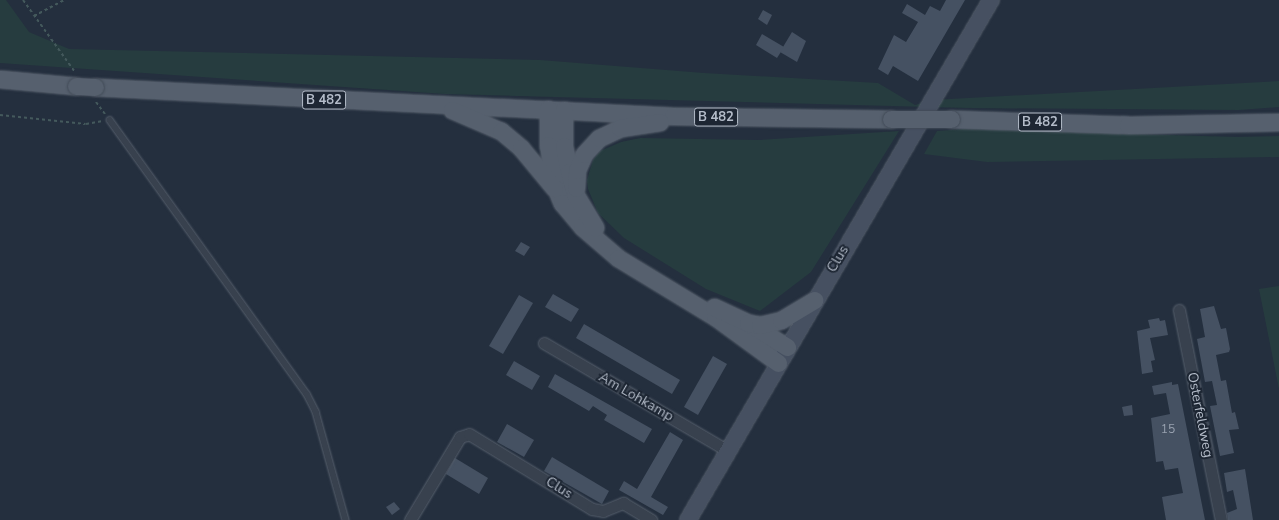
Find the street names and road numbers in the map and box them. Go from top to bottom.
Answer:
road number: B 482 [302,89,346,111]
road number: B 482 [694,106,738,128]
road number: B 482 [1018,111,1062,133]
street label: Clus [824,243,852,275]
street label: Am Lohkamp [596,369,676,425]
street label: Osterfeldweg [1183,371,1217,459]
street label: Clus [543,473,575,503]

